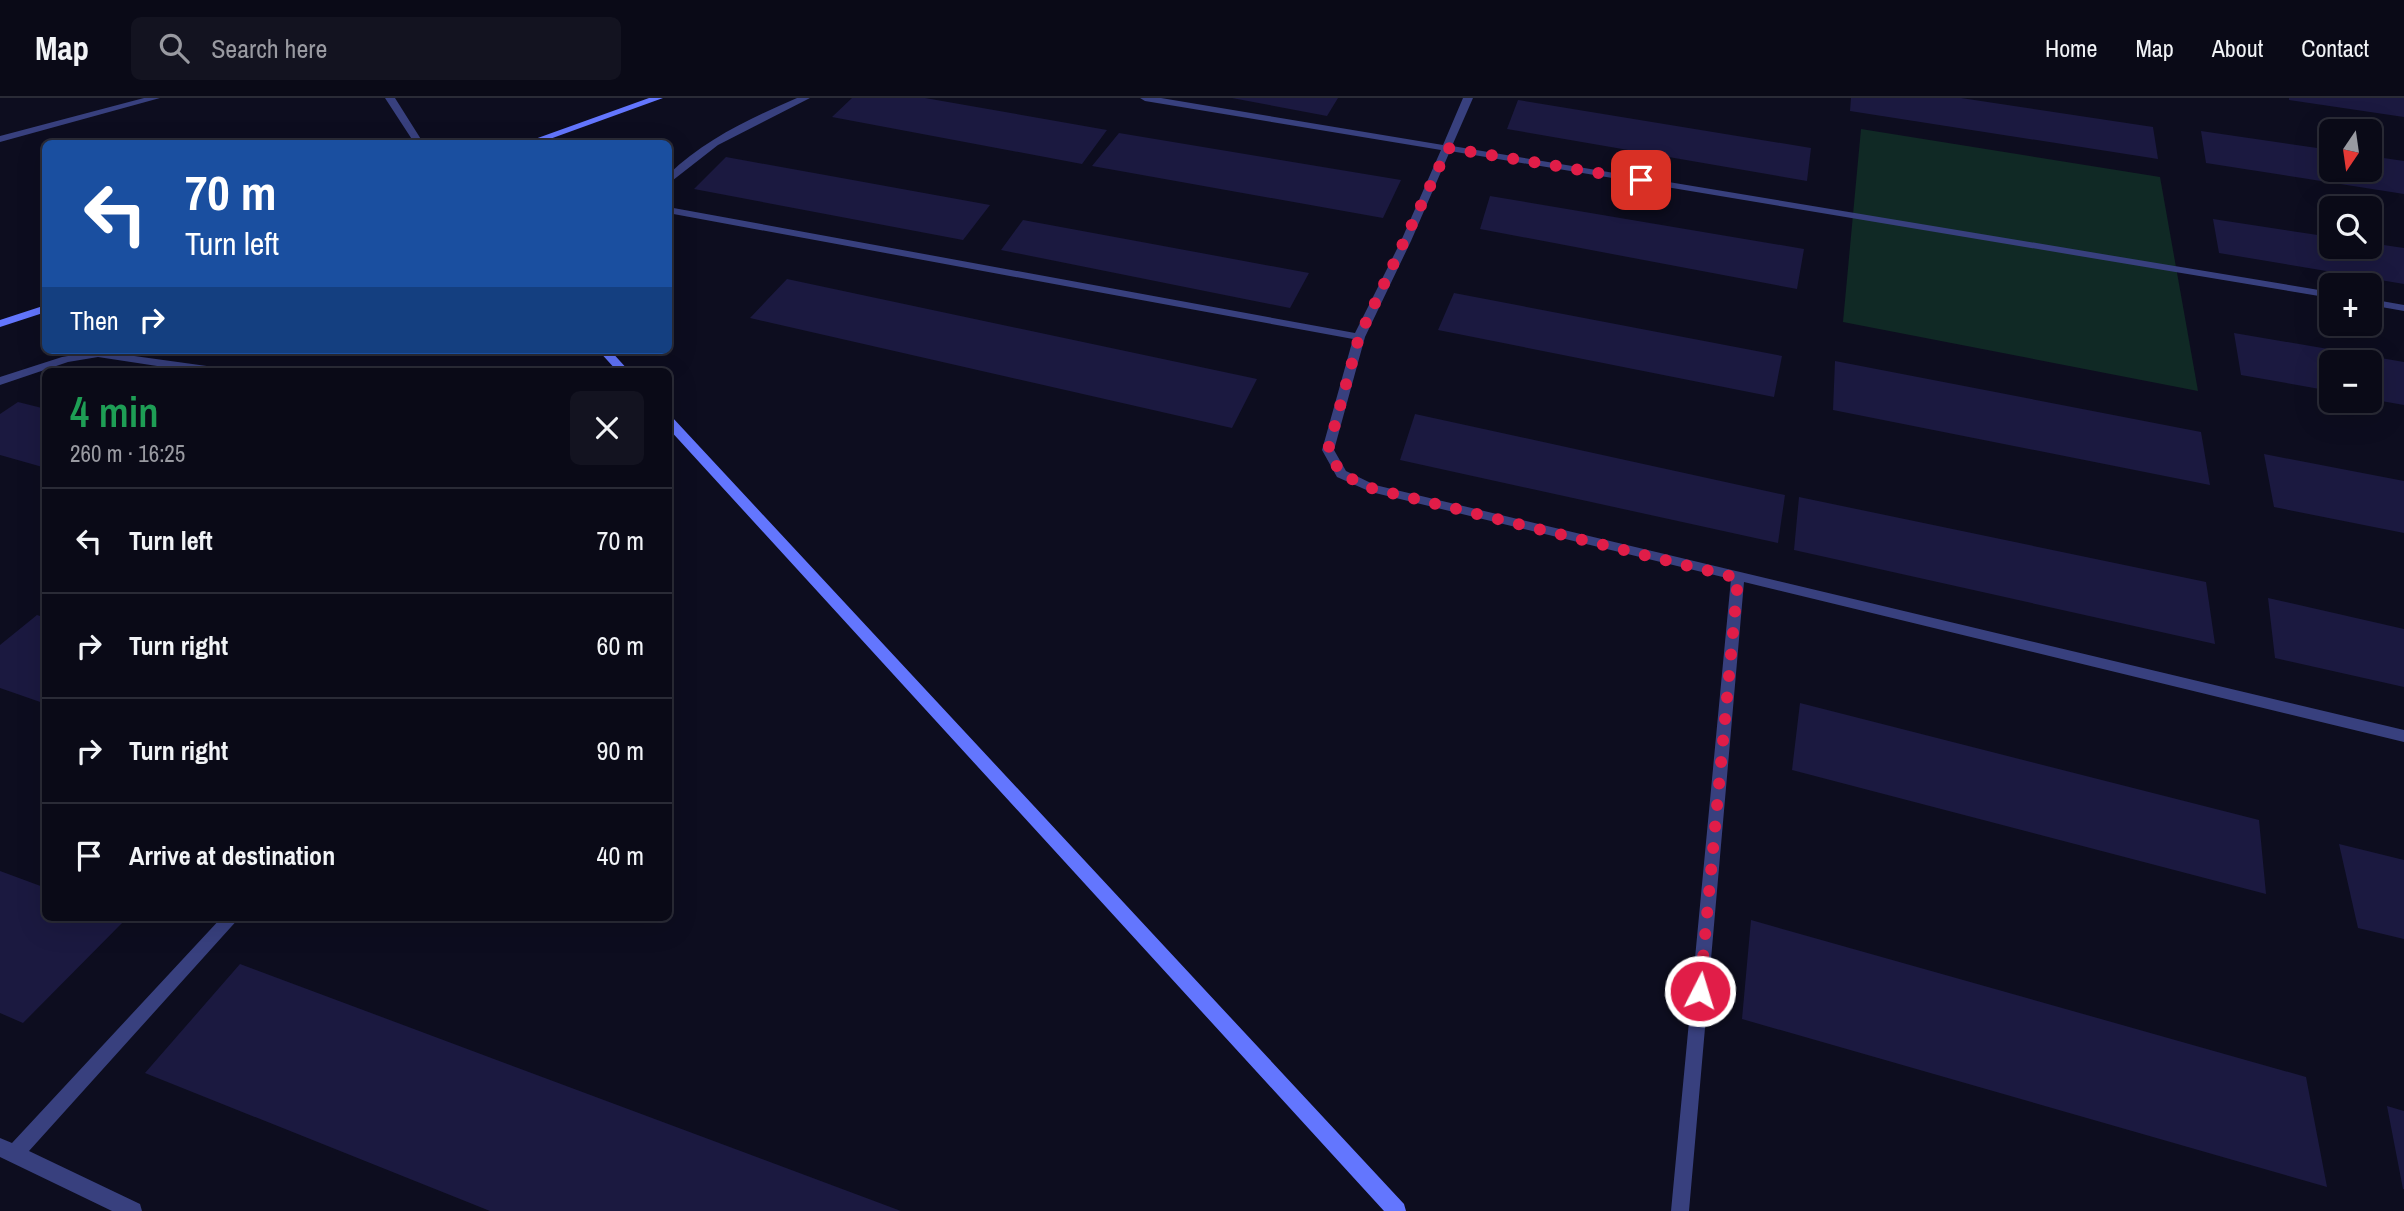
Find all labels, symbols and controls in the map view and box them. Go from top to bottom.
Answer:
search box [131,17,621,80]
text: Map [35,26,89,70]
icon: search [155,29,193,67]
text: Search here [211,31,327,66]
text: Home [2045,32,2097,64]
text: Map [2135,32,2174,64]
text: About [2212,32,2263,64]
text: Contact [2301,32,2369,64]
north arrow [2319,119,2382,182]
map controls [2319,119,2382,413]
pin [1611,150,1671,210]
text: 70 m [185,159,277,225]
icon: arrive [1622,161,1660,199]
icon: left [70,168,161,259]
button: search [2319,196,2382,259]
text: Turn left [185,222,279,265]
button: + [2319,273,2382,336]
icon: right [133,301,171,339]
text: Then [70,303,119,338]
button: − [2319,350,2382,413]
text: 4 min [70,384,159,440]
button: close [570,391,644,465]
text: 260 m · 16:25 [70,438,185,469]
icon: left [70,522,108,560]
text: Turn left [129,523,213,558]
text: 70 m [597,523,644,558]
icon: right [70,627,108,665]
text: Turn right [129,628,228,663]
text: 60 m [597,628,644,663]
icon: right [70,732,108,770]
text: Turn right [129,733,228,768]
text: 90 m [597,733,644,768]
icon: arrive [70,837,108,875]
text: Arrive at destination [129,838,335,873]
text: 40 m [597,838,644,873]
position arrow [1663,954,1737,1028]

